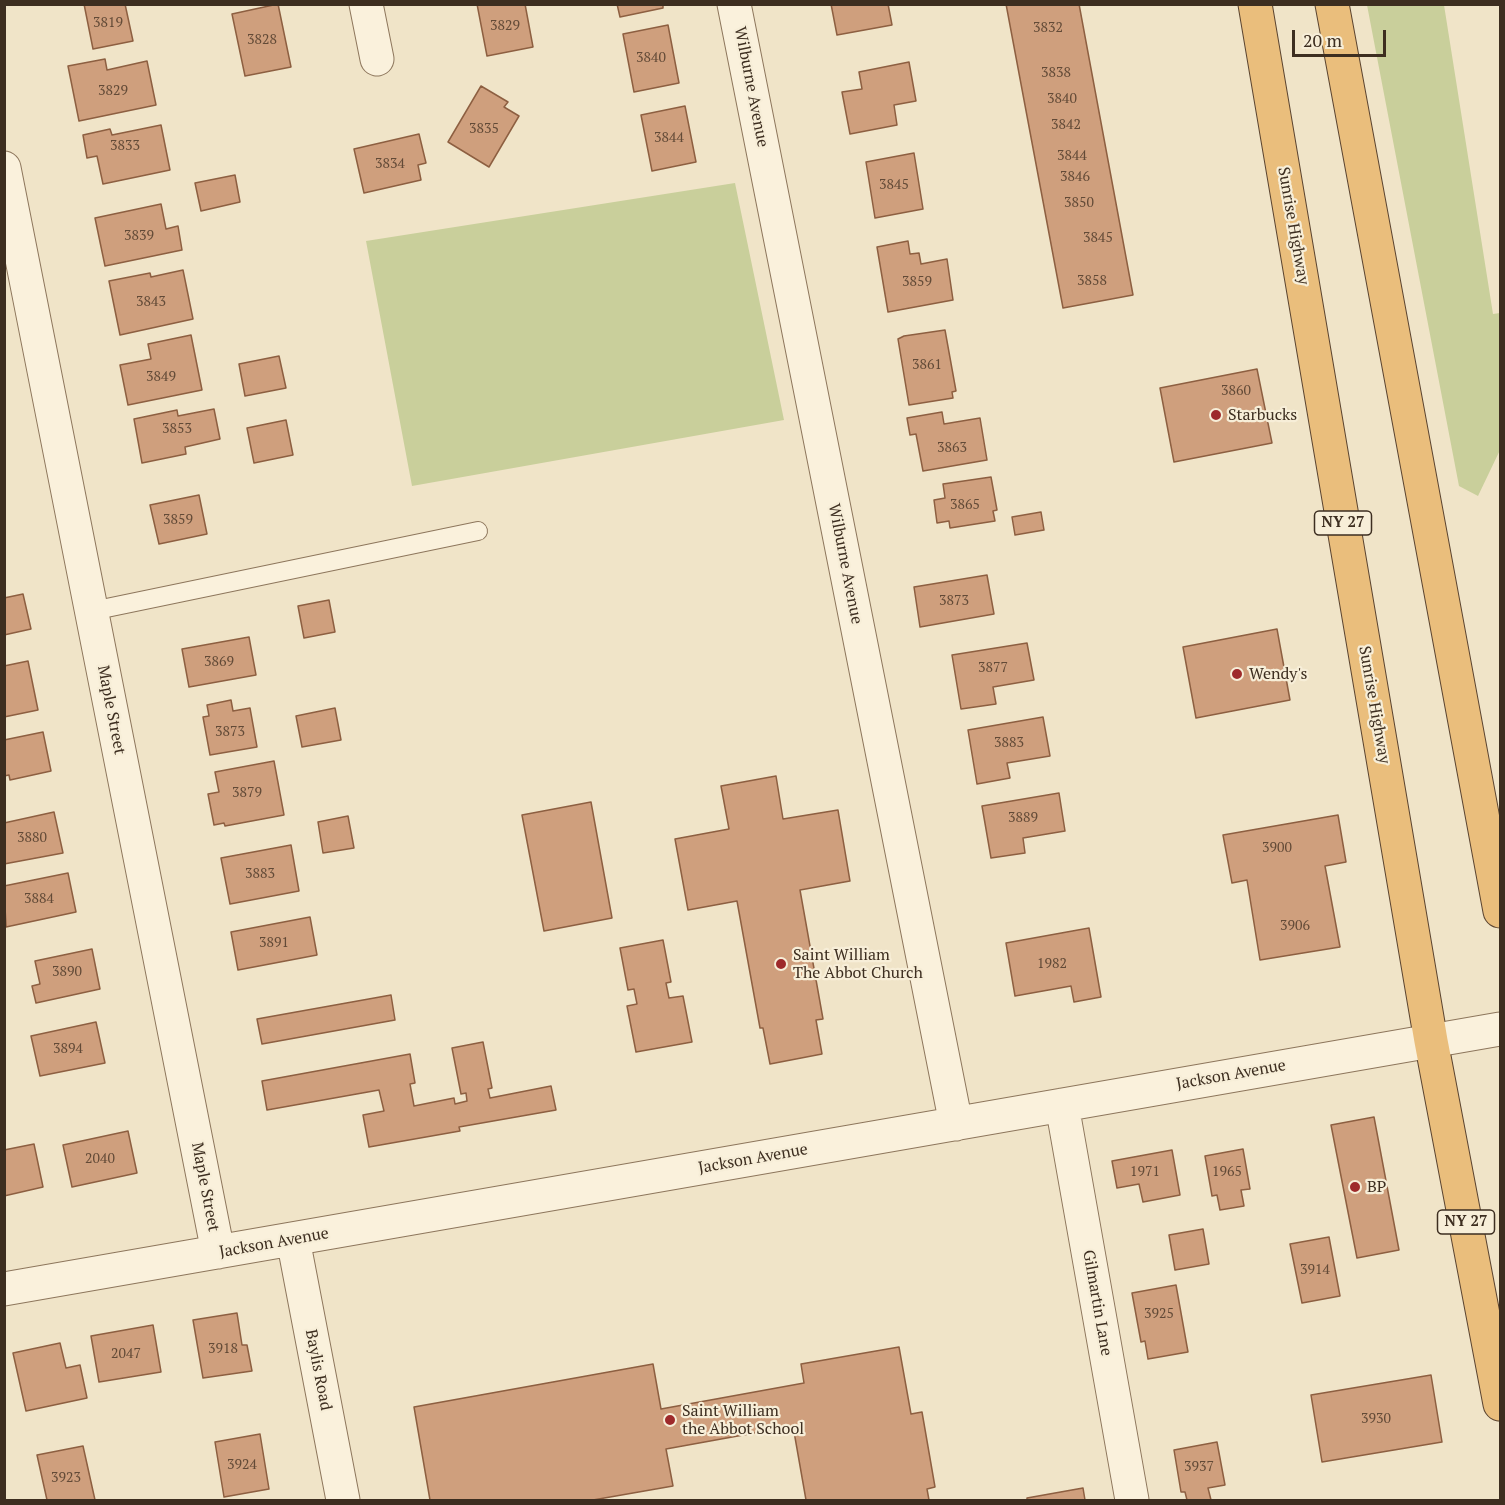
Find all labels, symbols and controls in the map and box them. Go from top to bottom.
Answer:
house number: 3819 [93,15,123,31]
house number: 3829 [490,18,520,34]
scale bar [1295,18,1390,56]
house number: 3832 [1033,20,1063,36]
street label: Wilburne Avenue [730,25,772,149]
text: 20 m [1303,28,1342,52]
house number: 3828 [247,32,277,48]
house number: 3840 [636,50,666,66]
house number: 3838 [1041,65,1071,81]
house number: 3829 [98,83,128,99]
house number: 3840 [1047,91,1077,107]
house number: 3842 [1051,117,1081,133]
house number: 3835 [469,121,499,137]
house number: 3844 [654,130,684,146]
house number: 3833 [110,138,140,154]
house number: 3844 [1057,148,1087,164]
house number: 3834 [375,156,405,172]
street label: Sunrise Highway [1273,166,1313,286]
house number: 3846 [1060,169,1090,185]
house number: 3845 [879,177,909,193]
house number: 3850 [1064,195,1094,211]
house number: 3839 [124,228,154,244]
house number: 3845 [1083,230,1113,246]
house number: 3858 [1077,273,1107,289]
house number: 3859 [902,274,932,290]
house number: 3843 [136,294,166,310]
house number: 3861 [912,357,942,373]
house number: 3849 [146,369,176,385]
house number: 3860 [1221,383,1251,399]
place label: Starbucks [1228,405,1297,425]
marker: Starbucks [1209,408,1223,422]
house number: 3853 [162,421,192,437]
house number: 3863 [937,440,967,456]
house number: 3865 [950,497,980,513]
street label: Wilburne Avenue [824,502,866,626]
road number: NY 27 [1314,511,1372,535]
house number: 3859 [163,512,193,528]
house number: 3873 [939,593,969,609]
street label: Sunrise Highway [1354,645,1394,765]
house number: 3869 [204,654,234,670]
house number: 3877 [978,660,1008,676]
street label: Maple Street [93,664,129,756]
place label: Wendy's [1249,664,1307,684]
marker: Wendy's [1230,667,1244,681]
house number: 3873 [215,724,245,740]
house number: 3883 [994,735,1024,751]
house number: 3879 [232,785,262,801]
house number: 3889 [1008,810,1038,826]
house number: 3880 [17,830,47,846]
house number: 3900 [1262,840,1292,856]
house number: 3883 [245,866,275,882]
house number: 3884 [24,891,54,907]
house number: 3906 [1280,918,1310,934]
house number: 3891 [259,935,289,951]
place label: Saint William The Abbot Church [793,945,923,983]
house number: 1982 [1037,956,1067,972]
marker: Saint William The Abbot Church [774,957,788,971]
house number: 3890 [52,964,82,980]
house number: 3894 [53,1041,83,1057]
street label: Jackson Avenue [1175,1056,1287,1094]
street label: Jackson Avenue [697,1140,809,1178]
street label: Maple Street [187,1141,223,1233]
house number: 2040 [85,1151,115,1167]
house number: 1971 [1130,1164,1160,1180]
house number: 1965 [1212,1164,1242,1180]
place label: BP [1367,1177,1386,1197]
marker: BP [1348,1180,1362,1194]
road number: NY 27 [1438,1210,1494,1234]
street label: Jackson Avenue [218,1224,330,1262]
street label: Gilmartin Lane [1078,1249,1116,1357]
house number: 3914 [1300,1262,1330,1278]
house number: 3925 [1144,1306,1174,1322]
street label: Baylis Road [301,1328,335,1412]
house number: 3918 [208,1341,238,1357]
house number: 2047 [111,1346,141,1362]
place label: Saint William the Abbot School [682,1401,804,1439]
house number: 3930 [1361,1411,1391,1427]
marker: Saint William the Abbot School [663,1413,677,1427]
house number: 3924 [227,1457,257,1473]
house number: 3937 [1184,1459,1214,1475]
house number: 3923 [51,1470,81,1486]

